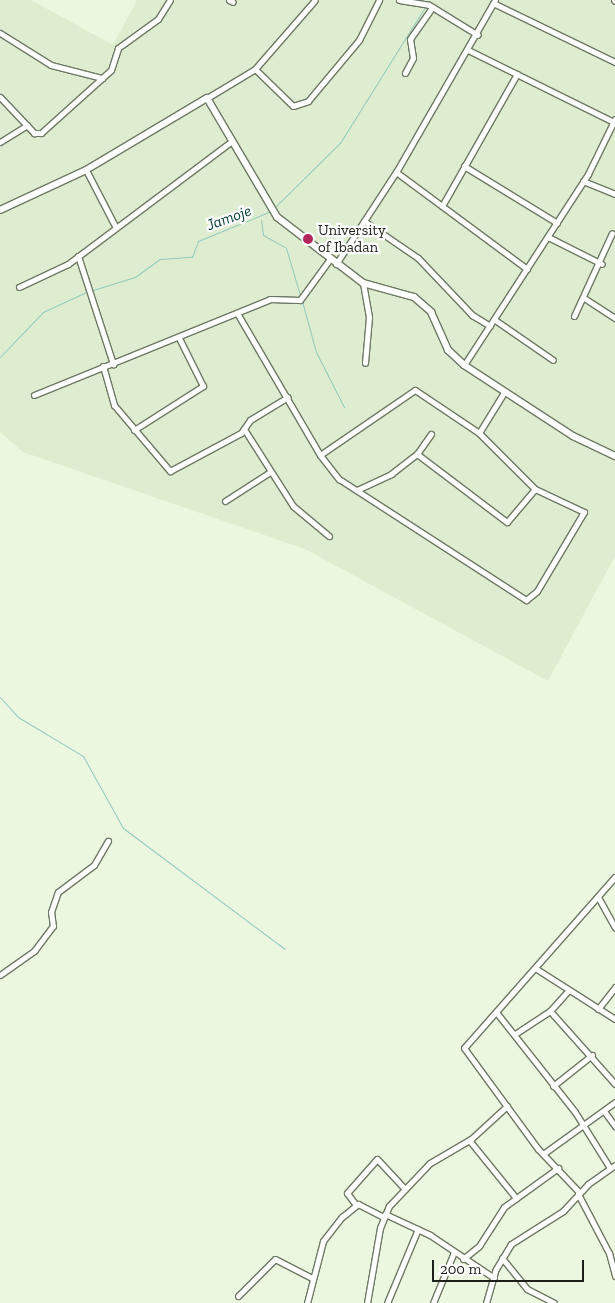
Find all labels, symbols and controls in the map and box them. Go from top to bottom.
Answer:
water label: Jamoje [204,201,254,235]
place label: University of Ibadan [318,221,386,256]
marker: University of Ibadan [302,233,314,245]
scale bar [435,1250,588,1282]
text: 200 m [440,1260,481,1278]

